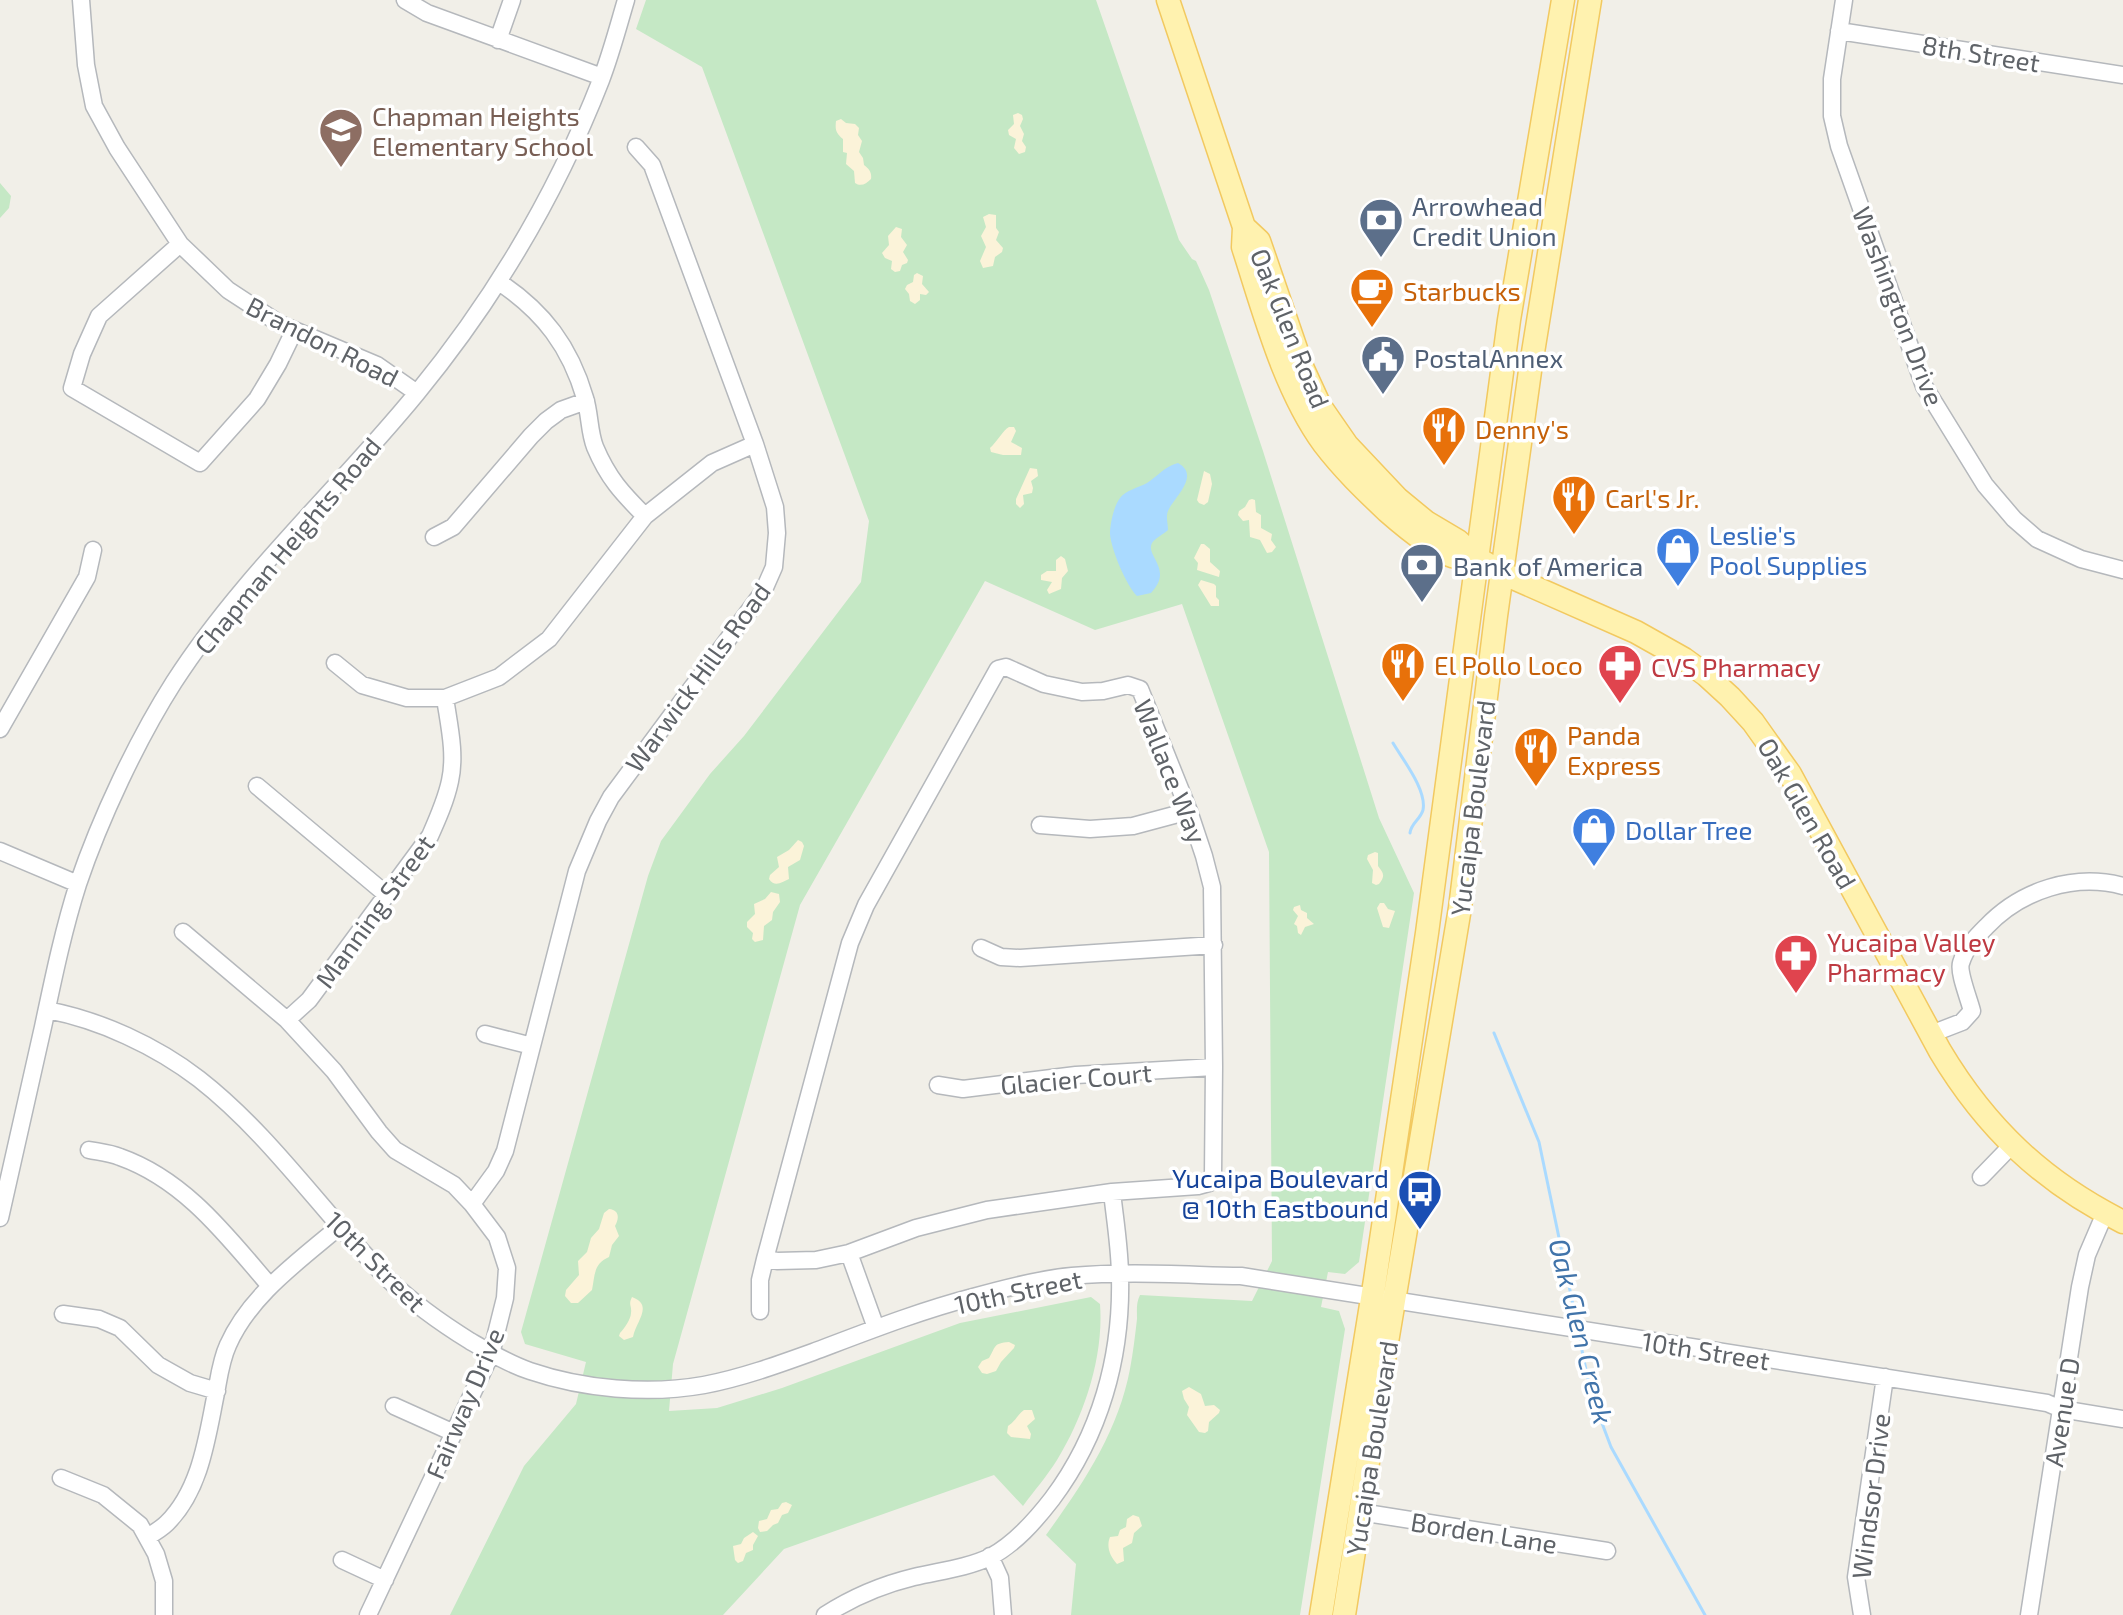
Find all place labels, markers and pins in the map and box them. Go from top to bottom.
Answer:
place label: Chapman Heights Elementary School [372,100,594,161]
school or university icon: Chapman Heights Elementary School [317,106,365,169]
place label: Arrowhead Credit Union [1412,190,1557,251]
bank icon: Arrowhead Credit Union [1357,196,1405,259]
cafe icon: Starbucks [1348,266,1396,329]
place label: Starbucks [1403,275,1521,306]
public building icon: PostalAnnex [1359,333,1407,396]
place label: PostalAnnex [1414,342,1563,373]
restaurant icon: Denny's [1420,404,1468,467]
place label: Denny's [1475,413,1569,444]
restaurant icon: Carl's Jr. [1550,473,1598,536]
place label: Carl's Jr. [1605,482,1699,513]
place label: Leslie's Pool Supplies [1709,519,1868,580]
shop icon: Leslie's Pool Supplies [1654,525,1702,588]
bank icon: Bank of America [1398,541,1446,604]
place label: Bank of America [1453,550,1643,581]
restaurant icon: El Pollo Loco [1379,640,1427,703]
pharmacy icon: CVS Pharmacy [1596,642,1644,705]
place label: El Pollo Loco [1434,649,1583,680]
place label: CVS Pharmacy [1651,651,1821,682]
place label: Panda Express [1567,719,1661,780]
restaurant icon: Panda Express [1512,725,1560,788]
shop icon: Dollar Tree [1570,805,1618,868]
place label: Dollar Tree [1625,814,1753,845]
place label: Yucaipa Valley Pharmacy [1827,926,1996,987]
pharmacy icon: Yucaipa Valley Pharmacy [1772,932,1820,995]
place label: Yucaipa Boulevard @ 10th Eastbound [1172,1162,1389,1223]
bus stop icon: Yucaipa Boulevard @ 10th Eastbound [1396,1168,1444,1231]

